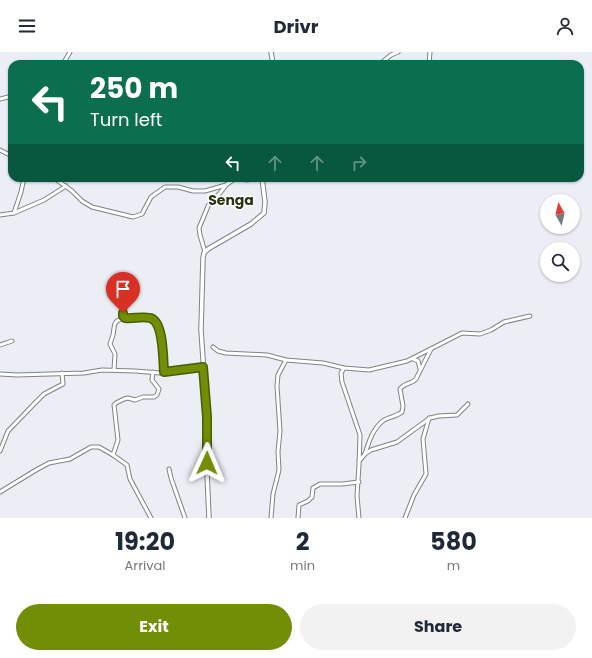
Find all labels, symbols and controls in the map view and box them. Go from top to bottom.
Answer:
text: Drivr [273,14,319,39]
icon: menu [16,15,38,37]
icon: person [554,15,576,37]
text: 250 m [90,69,178,108]
icon: left [24,76,76,128]
text: Turn left [90,107,162,132]
icon: left [222,152,244,174]
icon: ahead [264,152,286,174]
icon: ahead [306,152,328,174]
icon: right [348,152,370,174]
district label: Senga [208,190,254,210]
north arrow [540,194,580,234]
map controls [540,194,580,282]
button: search [540,242,580,282]
pin [106,272,140,313]
icon: arrive [112,278,134,300]
position arrow [186,442,228,484]
text: 19:20 [115,525,175,558]
text: 2 [296,525,309,558]
text: 580 [430,525,477,558]
text: Arrival [125,556,166,575]
text: min [290,556,315,575]
text: m [447,556,460,575]
button: Exit [16,604,292,650]
button: Share [300,604,576,650]

